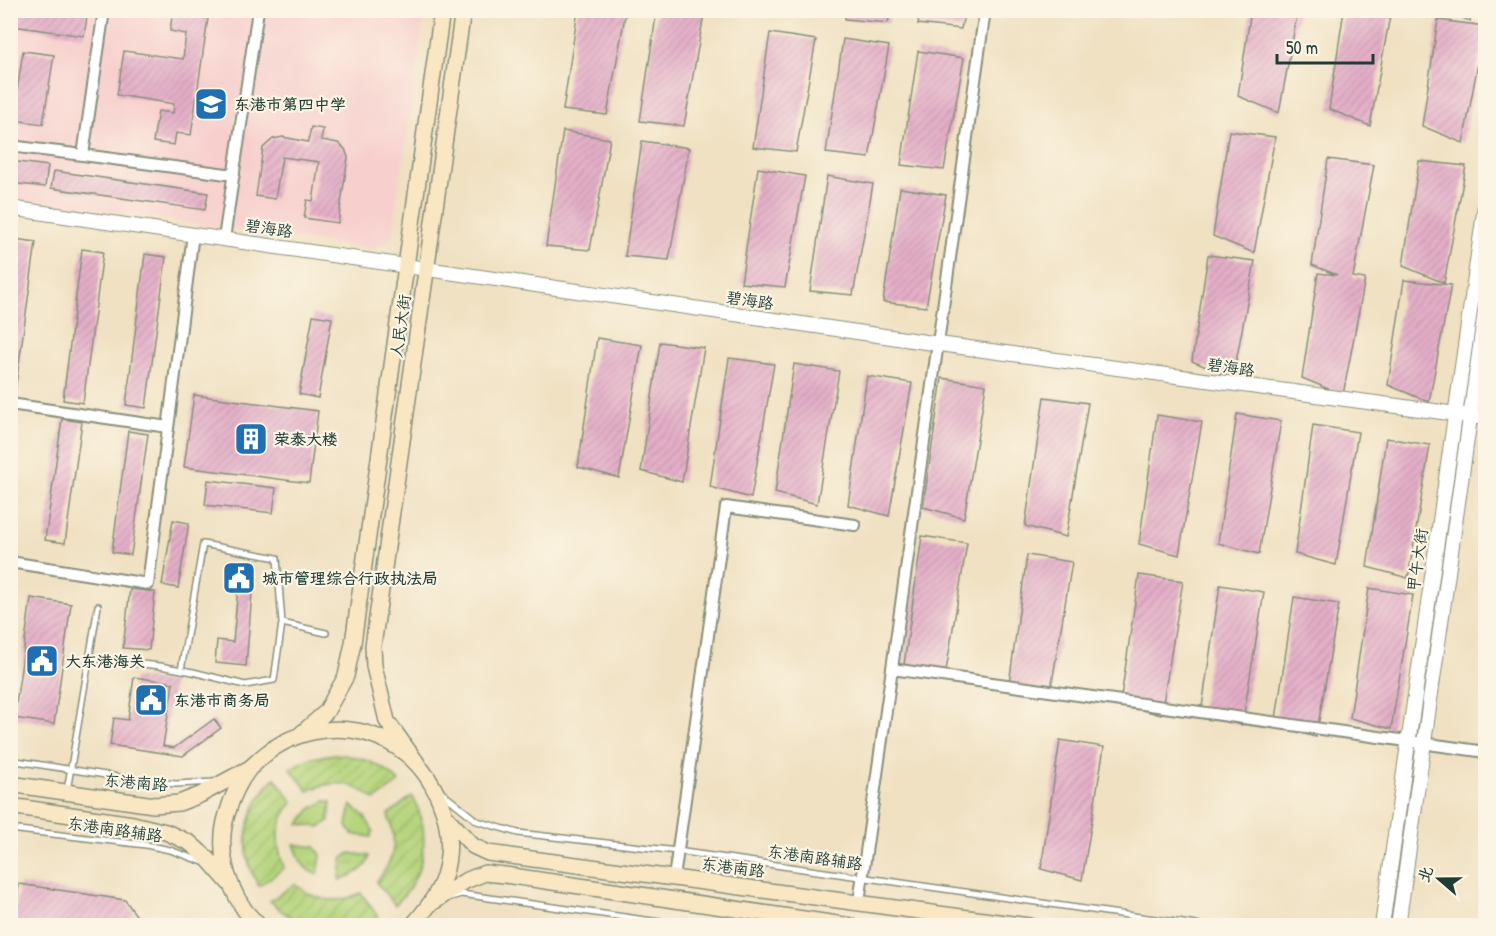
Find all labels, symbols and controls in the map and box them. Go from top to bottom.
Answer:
scale bar [1277,27,1373,65]
text: 50 m [1286,35,1318,60]
school or university icon: 东港市第四中学 [193,86,229,122]
place label: 东港市第四中学 [234,93,346,115]
street label: 碧海路 [244,214,294,242]
street label: 碧海路 [725,286,775,314]
street label: 人民大街 [385,293,415,359]
street label: 碧海路 [1206,353,1256,381]
building icon: 荣泰大楼 [233,421,269,457]
place label: 荣泰大楼 [274,428,338,450]
street label: 甲午大街 [1402,527,1432,593]
public building icon: 城市管理综合行政执法局 [221,560,257,596]
place label: 城市管理综合行政执法局 [262,567,438,589]
public building icon: 大东港海关 [24,643,60,679]
place label: 大东港海关 [65,650,145,672]
public building icon: 东港市商务局 [133,682,169,718]
place label: 东港市商务局 [174,689,270,711]
street label: 东港南路 [103,768,169,796]
street label: 东港南路辅路 [66,811,164,847]
street label: 东港南路辅路 [766,839,864,875]
north arrow [1409,849,1469,909]
street label: 东港南路 [700,852,766,882]
text: 北 [1412,863,1438,885]

